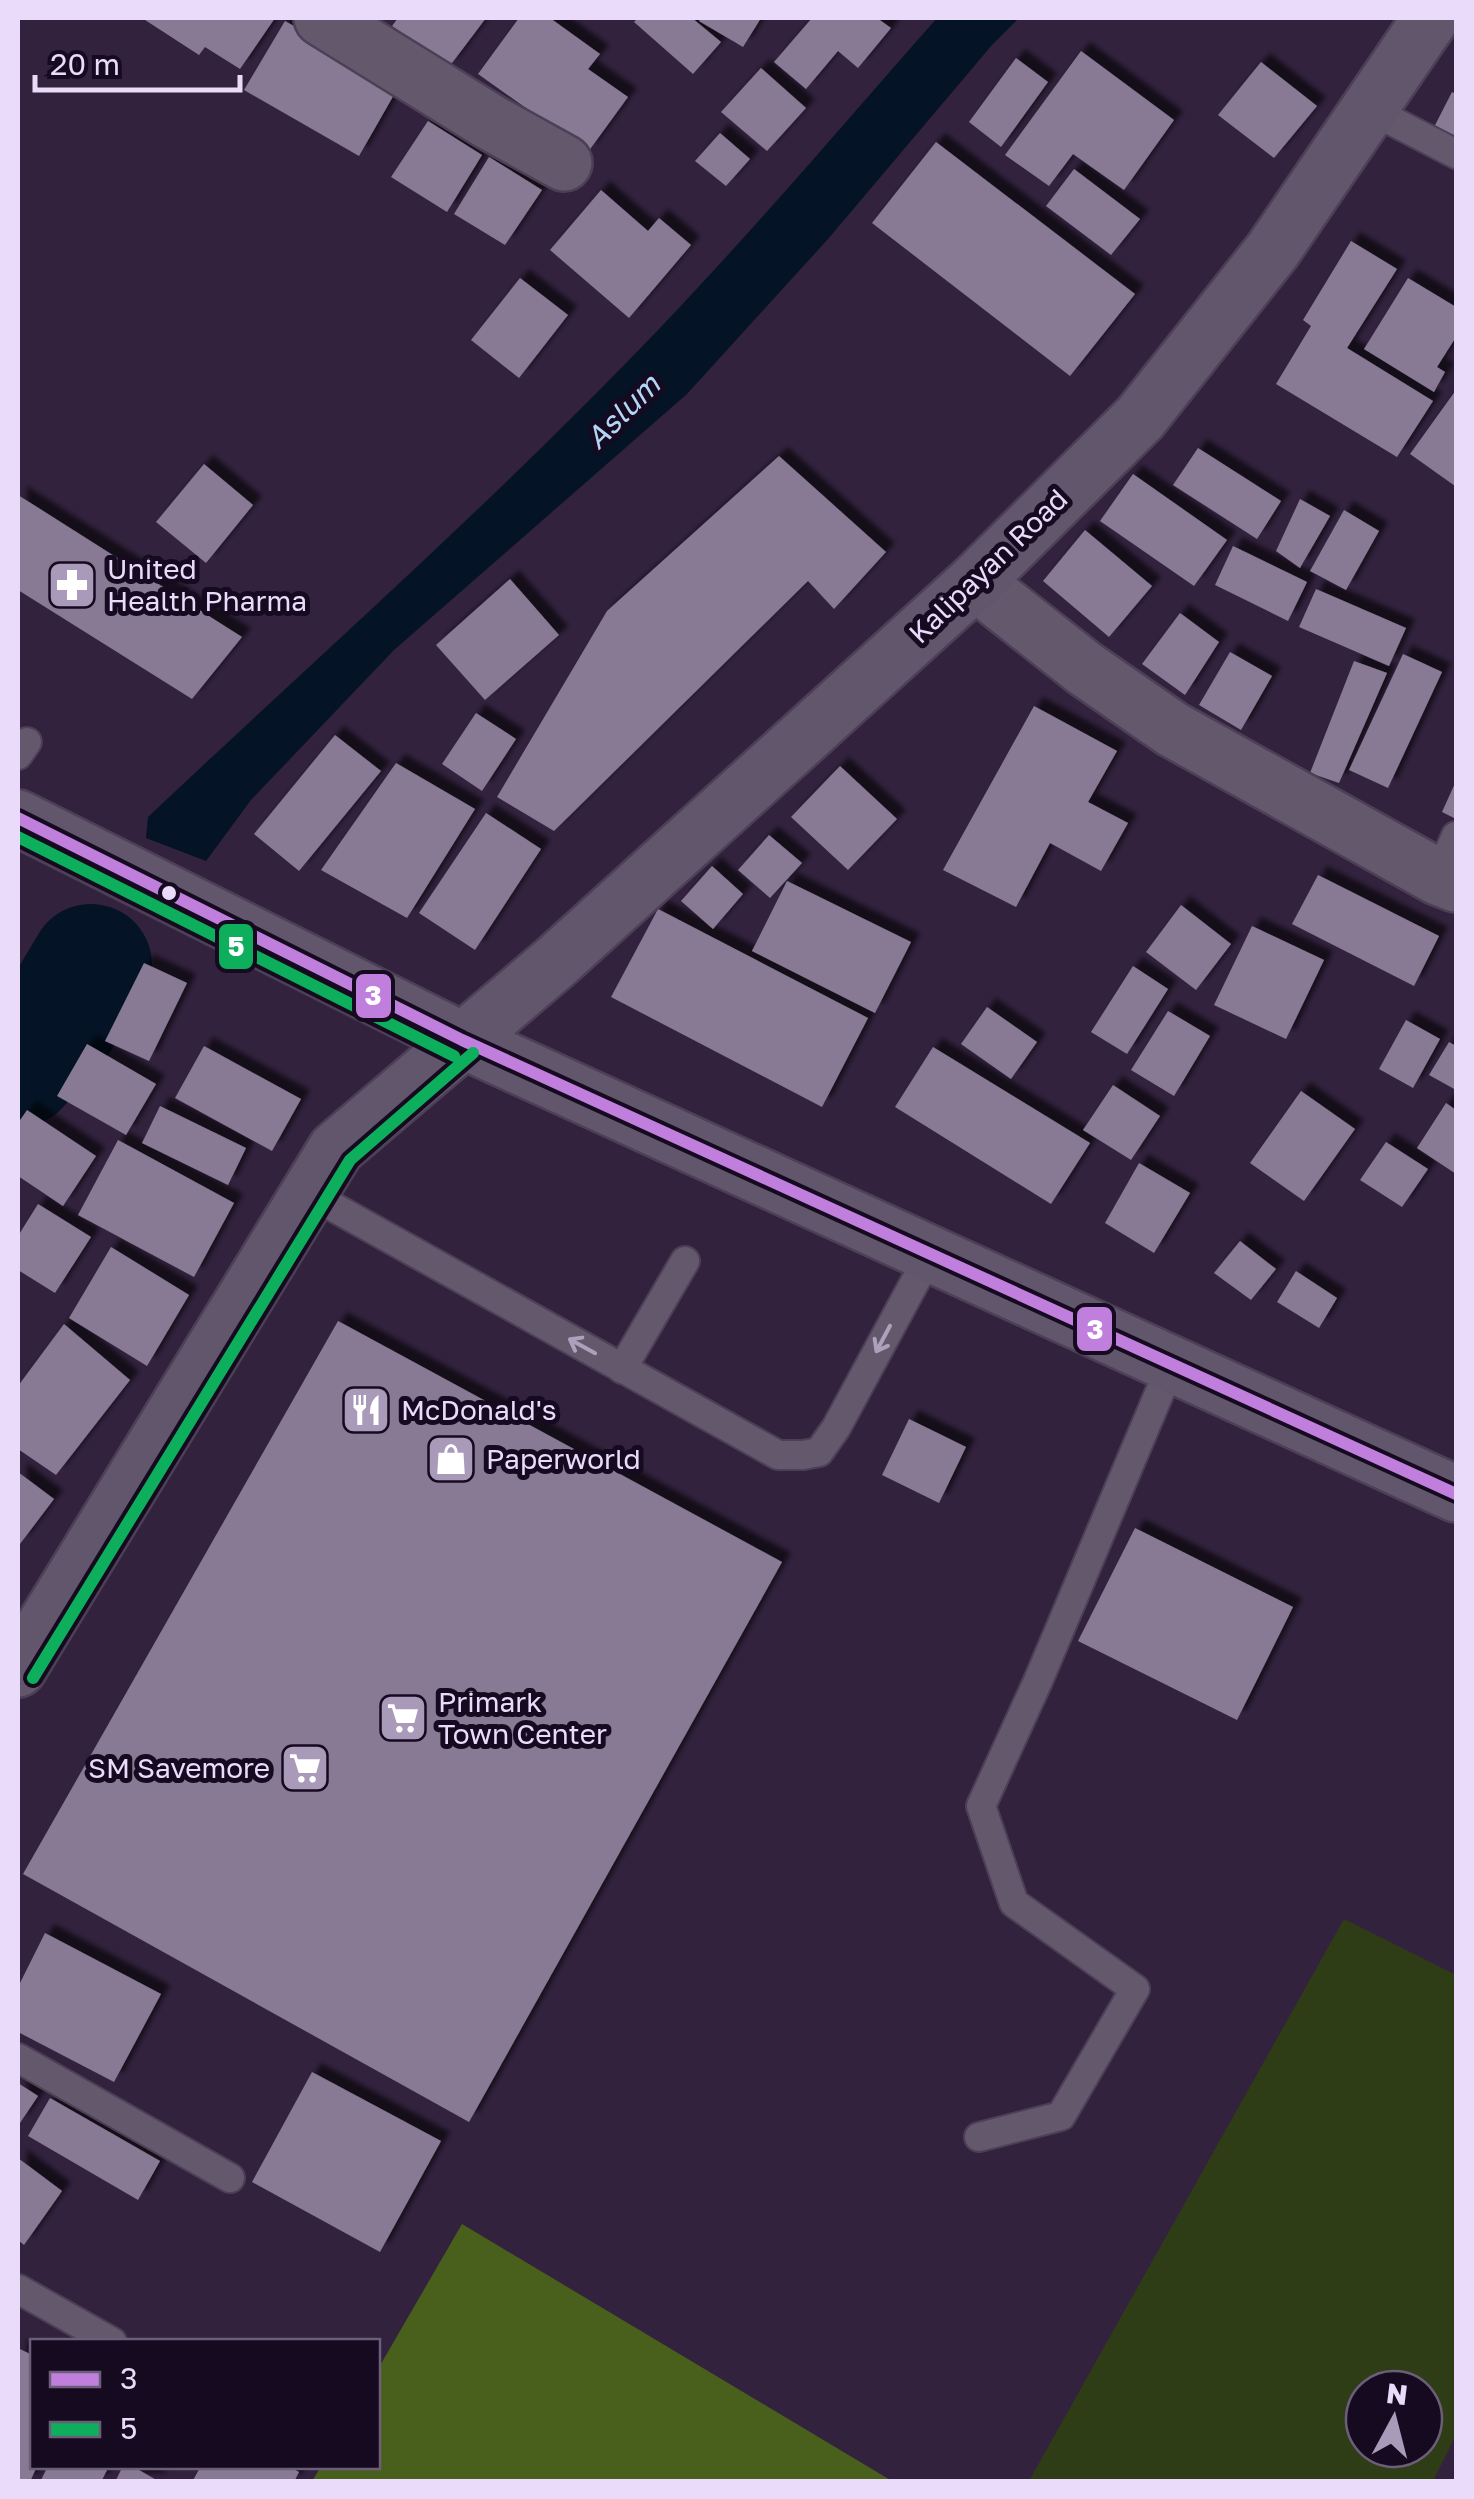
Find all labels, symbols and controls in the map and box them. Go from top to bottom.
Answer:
scale bar [35,30,240,92]
text: 20 m [50,46,120,82]
water label: Aslum [578,366,668,456]
street label: Kalipayan Road [902,482,1074,650]
place label: United Health Pharma [107,552,307,617]
pharmacy icon: United Health Pharma [46,559,98,611]
unlabelled marker [159,883,179,903]
line badge: 5 [217,922,255,971]
text: 5 [227,929,245,962]
line badge: 3 [354,972,393,1020]
text: 3 [364,978,382,1011]
line badge: 3 [1075,1305,1114,1353]
text: 3 [1086,1312,1104,1345]
one-way arrow [873,1324,892,1354]
one-way arrow [567,1336,597,1356]
restaurant icon: McDonald's [340,1384,392,1436]
place label: McDonald's [401,1393,557,1426]
shop icon: Paperworld [425,1433,477,1485]
place label: Paperworld [486,1442,641,1475]
place label: Primark Town Center [438,1685,607,1750]
supermarket icon: Primark Town Center [377,1692,429,1744]
supermarket icon: SM Savemore [279,1742,331,1794]
place label: SM Savemore [88,1751,270,1784]
legend [30,2339,380,2469]
text: 3 [120,2360,138,2396]
north arrow [1344,2369,1444,2469]
text: N [1385,2376,1410,2411]
text: 5 [120,2410,137,2446]

